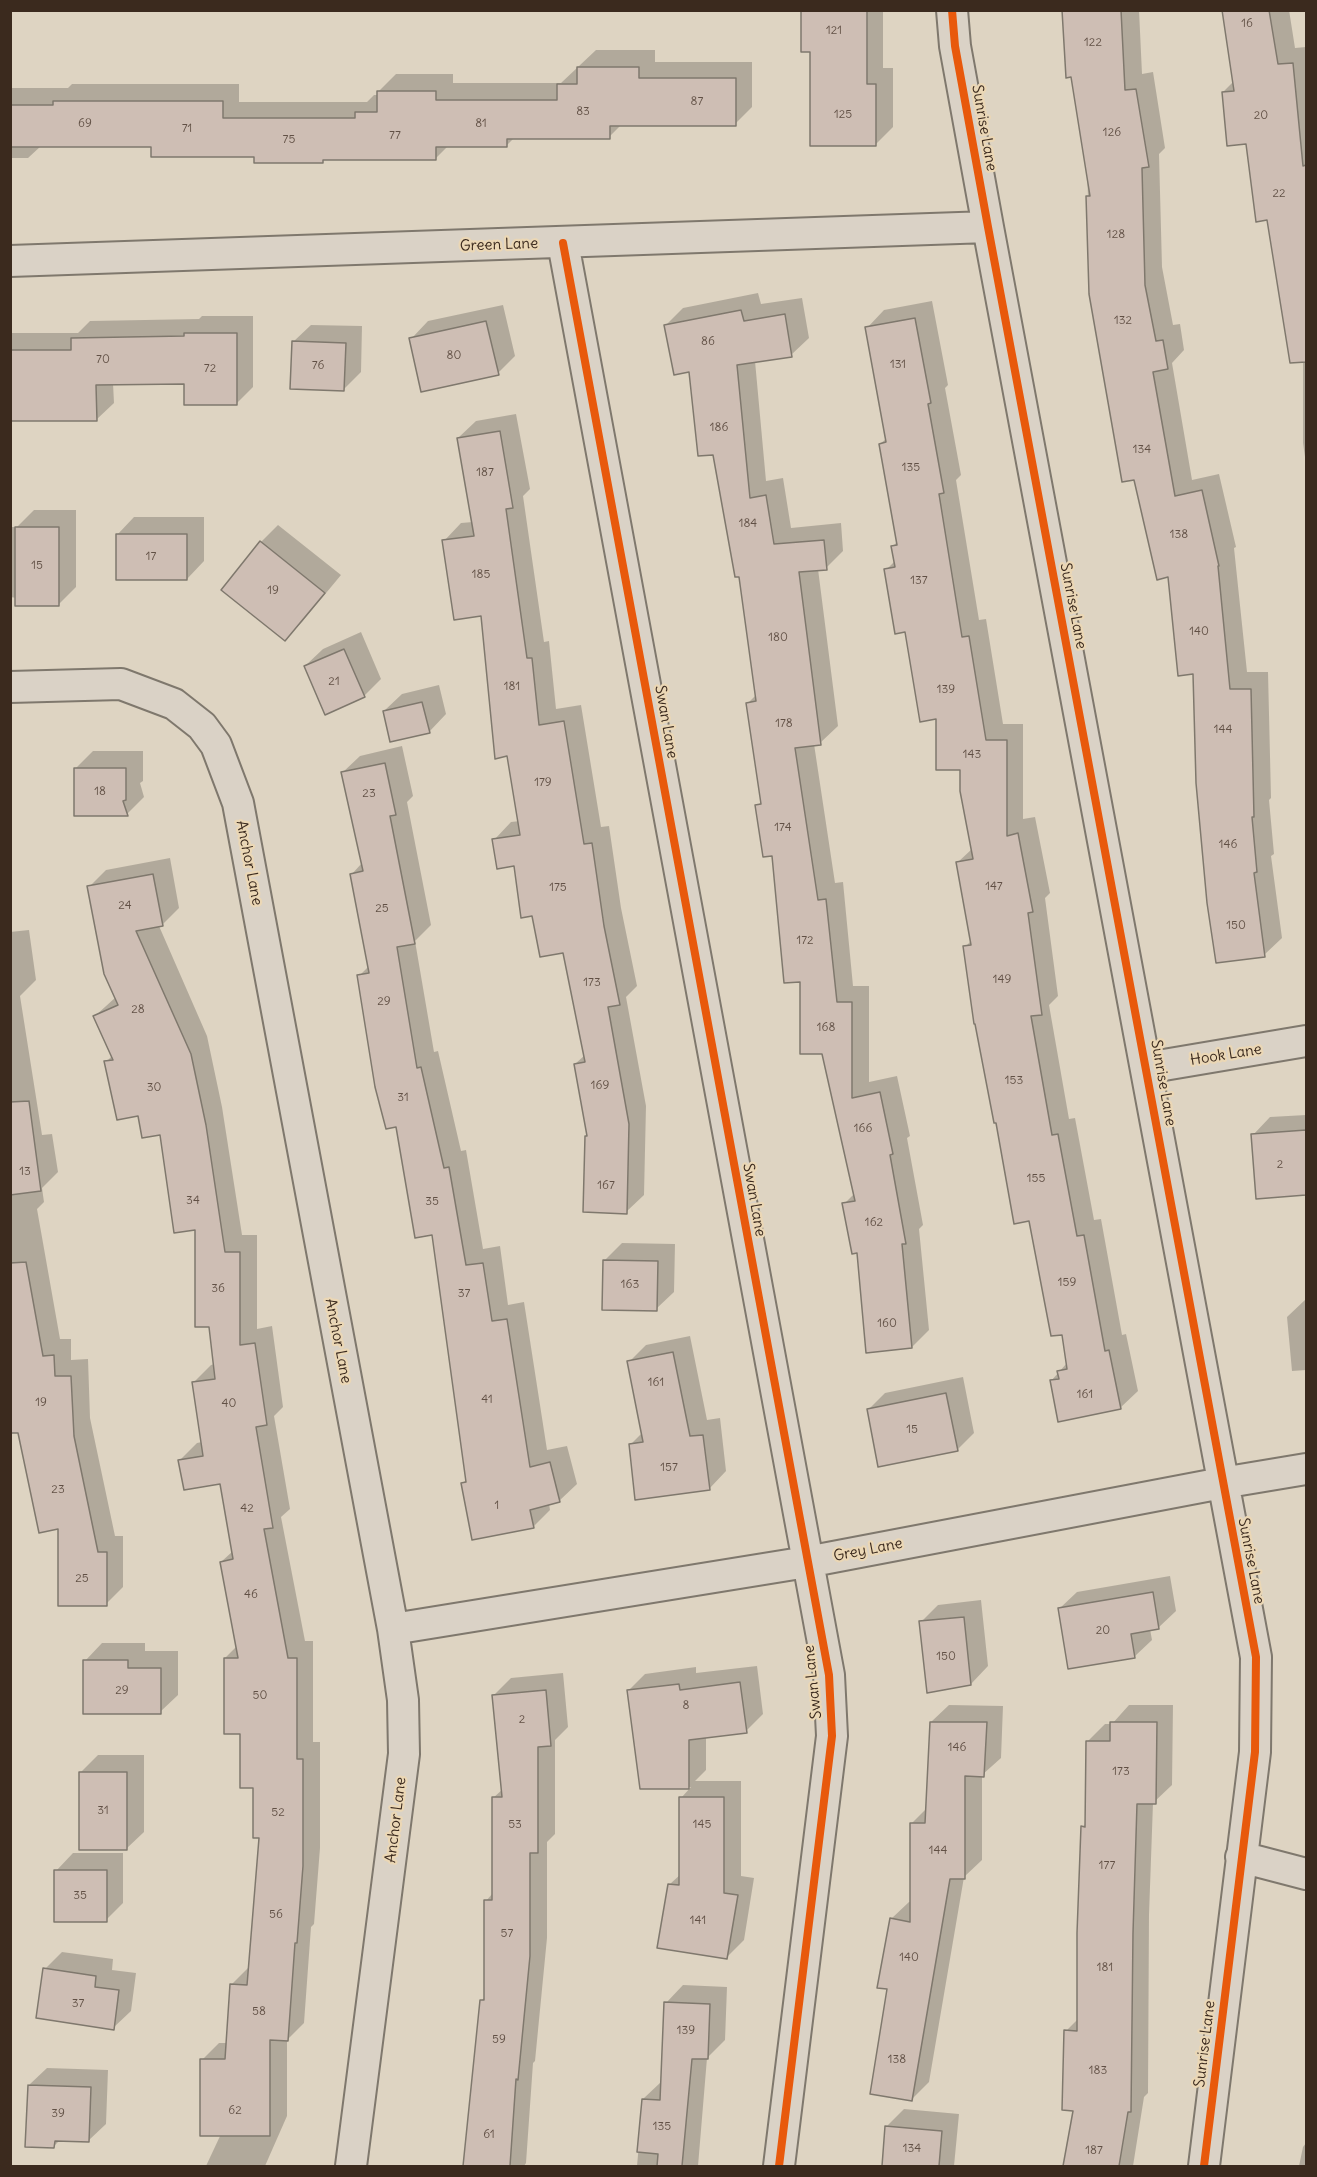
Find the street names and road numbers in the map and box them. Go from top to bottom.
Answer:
street label: Sunrise Lane [968,84,1000,172]
street label: Green Lane [460,235,538,255]
street label: Sunrise Lane [1056,562,1090,650]
street label: Swan Lane [651,684,681,760]
street label: Anchor Lane [232,819,266,907]
street label: Sunrise Lane [1147,1039,1179,1127]
street label: Hook Lane [1189,1040,1263,1070]
street label: Swan Lane [739,1162,769,1238]
street label: Anchor Lane [321,1297,355,1385]
street label: Sunrise Lane [1234,1517,1268,1605]
street label: Grey Lane [832,1534,904,1566]
street label: Swan Lane [800,1644,826,1720]
street label: Anchor Lane [382,1776,410,1864]
street label: Sunrise Lane [1191,2000,1219,2088]

